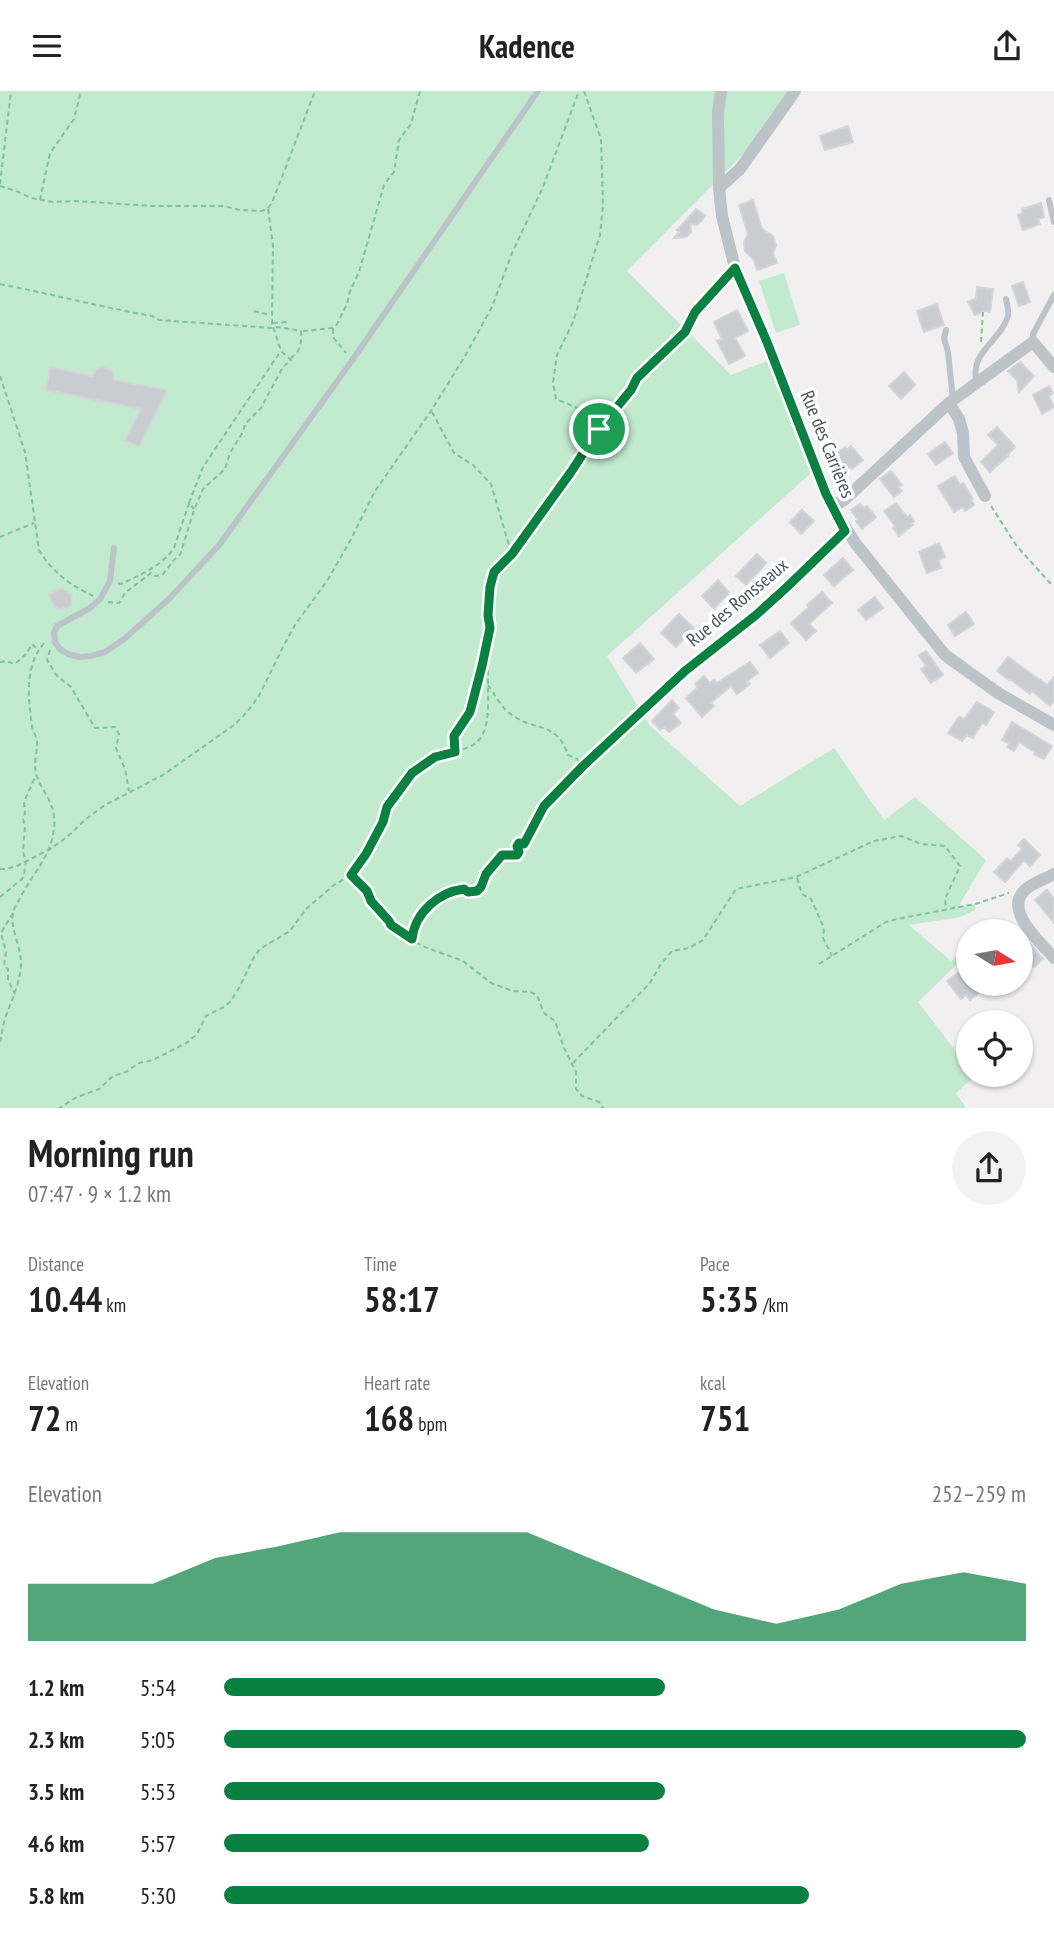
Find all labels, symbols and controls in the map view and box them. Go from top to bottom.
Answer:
text: Kadence [479,25,575,67]
icon: menu [28,27,66,65]
icon: share [988,27,1026,65]
street label: Rue des Carrières [796,387,860,501]
pin [569,399,629,459]
icon: arrive [580,410,618,448]
street label: Rue des Ronsseaux [681,553,793,651]
north arrow [956,919,1032,996]
map controls [956,919,1033,1087]
button: locate [956,1010,1033,1087]
text: Morning run [28,1128,194,1177]
button: share [952,1131,1026,1205]
text: 07:47 · 9 × 1.2 km [28,1179,171,1208]
text: Distance [28,1252,84,1276]
text: Time [364,1252,397,1276]
text: Pace [700,1252,730,1276]
text: 10.44 [28,1276,102,1322]
text: 58:17 [364,1276,440,1322]
text: 5:35 [700,1276,759,1322]
text: km [102,1293,126,1317]
text: /km [759,1293,788,1317]
text: Elevation [28,1371,89,1395]
text: Heart rate [364,1371,430,1395]
text: kcal [700,1371,726,1395]
text: 72 [28,1395,61,1441]
text: 168 [364,1395,414,1441]
text: 751 [700,1395,750,1441]
text: m [61,1412,78,1436]
text: bpm [414,1412,447,1436]
text: Elevation [28,1479,102,1508]
text: 252–259 m [932,1479,1026,1508]
text: 1.2 km [28,1673,84,1702]
text: 5:54 [140,1673,176,1702]
text: 2.3 km [28,1725,84,1754]
text: 5:05 [140,1725,176,1754]
text: 3.5 km [28,1777,84,1806]
text: 5:53 [140,1777,176,1806]
text: 4.6 km [28,1829,84,1858]
text: 5:57 [140,1829,176,1858]
text: 5.8 km [28,1881,84,1910]
text: 5:30 [140,1881,176,1910]

